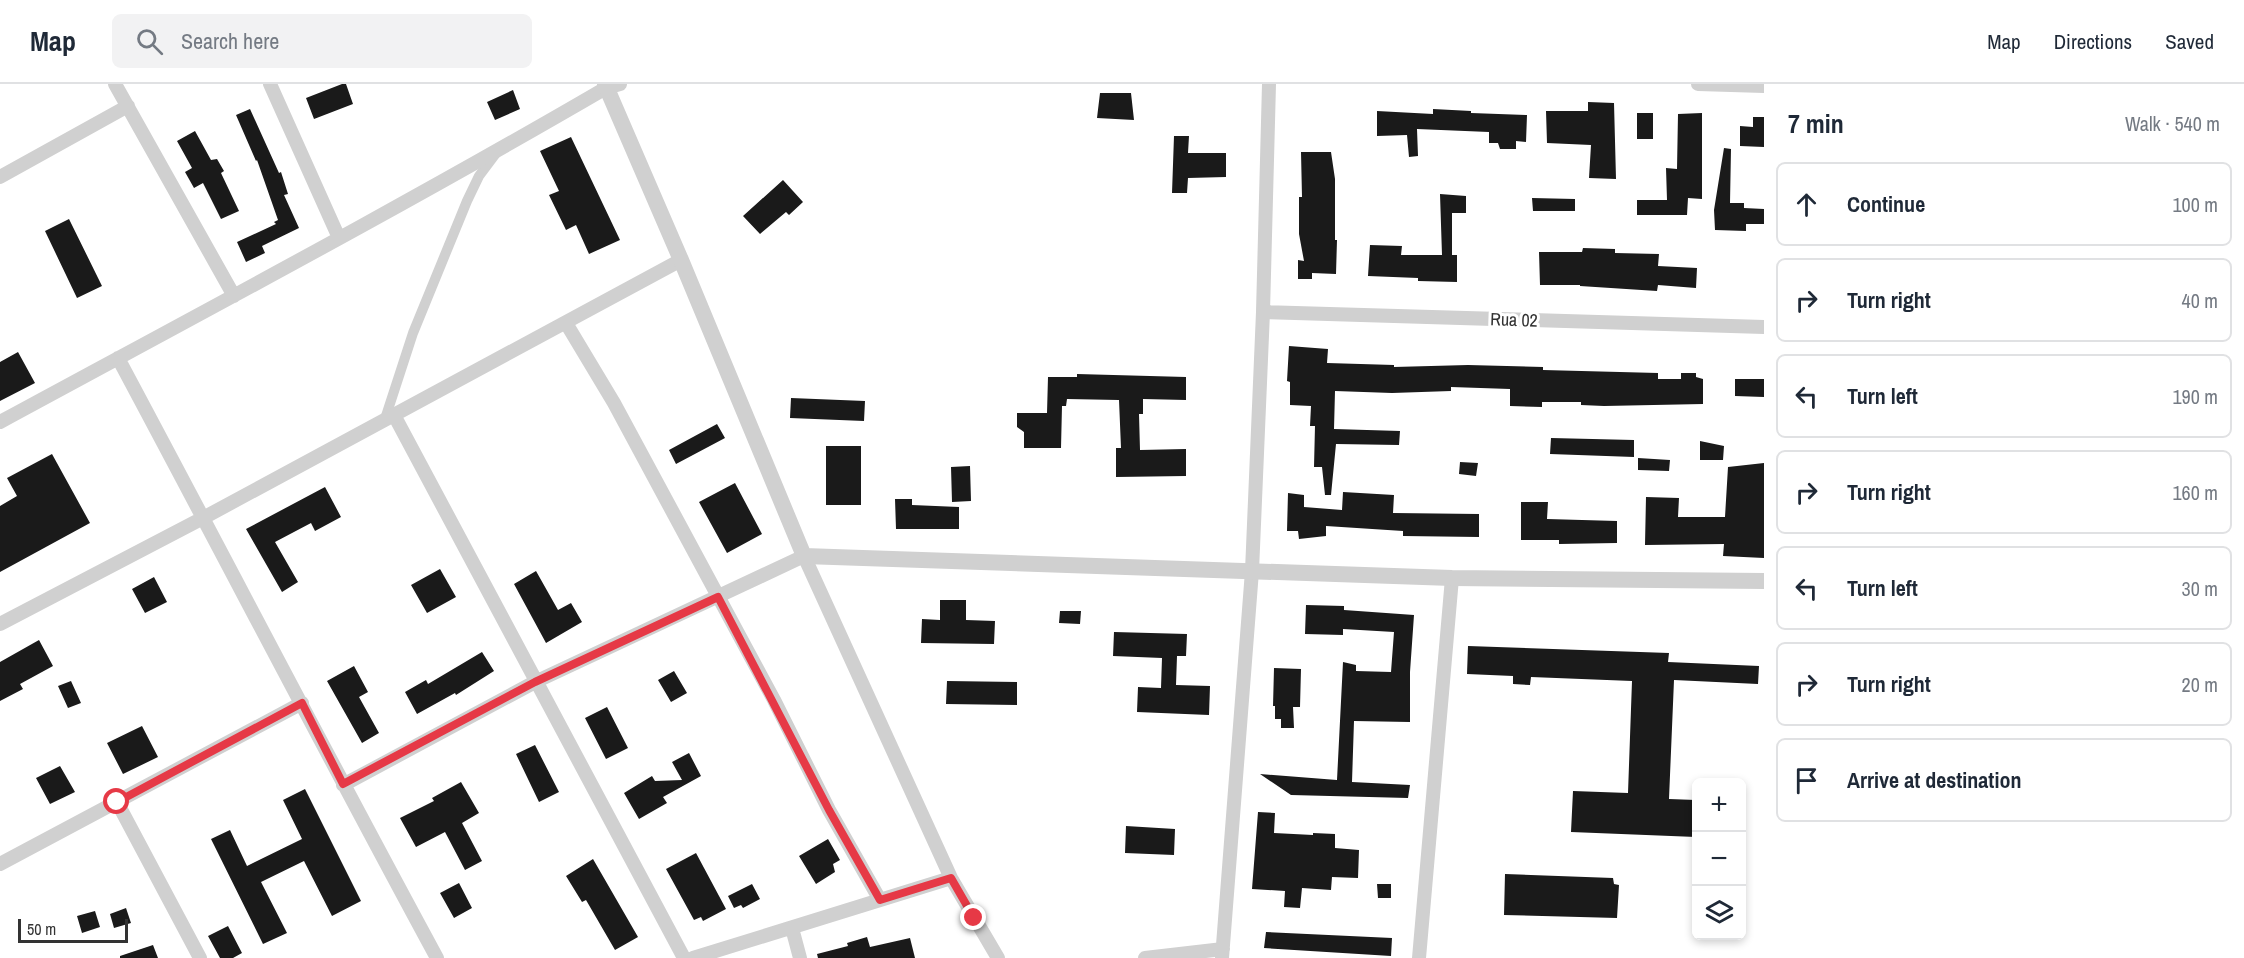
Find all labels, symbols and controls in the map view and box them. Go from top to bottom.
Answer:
search box [112,14,532,68]
text: Map [30,22,76,60]
icon: search [133,25,166,58]
text: Search here [181,26,279,56]
text: Map [1987,27,2021,56]
text: Directions [2054,27,2132,56]
text: Saved [2165,27,2214,56]
text: 7 min [1788,106,1844,141]
text: Walk · 540 m [2125,110,2220,137]
icon: ahead [1790,188,1823,221]
text: Continue [1847,189,1925,219]
text: 100 m [2172,191,2218,218]
icon: right [1790,284,1823,317]
text: Turn right [1847,285,1931,315]
text: 40 m [2182,287,2218,314]
street label: Rua 02 [1490,306,1538,333]
icon: left [1790,380,1823,413]
text: Turn left [1847,381,1918,411]
text: 190 m [2172,383,2218,410]
icon: right [1790,476,1823,509]
text: Turn right [1847,477,1931,507]
text: 160 m [2172,479,2218,506]
icon: left [1790,572,1823,605]
text: Turn left [1847,573,1918,603]
text: 30 m [2182,575,2218,602]
icon: right [1790,668,1823,701]
text: Turn right [1847,669,1931,699]
text: 20 m [2182,671,2218,698]
icon: arrive [1790,764,1823,797]
text: Arrive at destination [1847,765,2021,795]
map controls [1692,778,1746,940]
button: + [1692,778,1746,832]
route start [103,788,129,814]
button: − [1692,832,1746,886]
button: layers [1692,886,1746,940]
route end [960,904,986,930]
scale bar [18,916,128,944]
text: 50 m [27,918,56,940]

